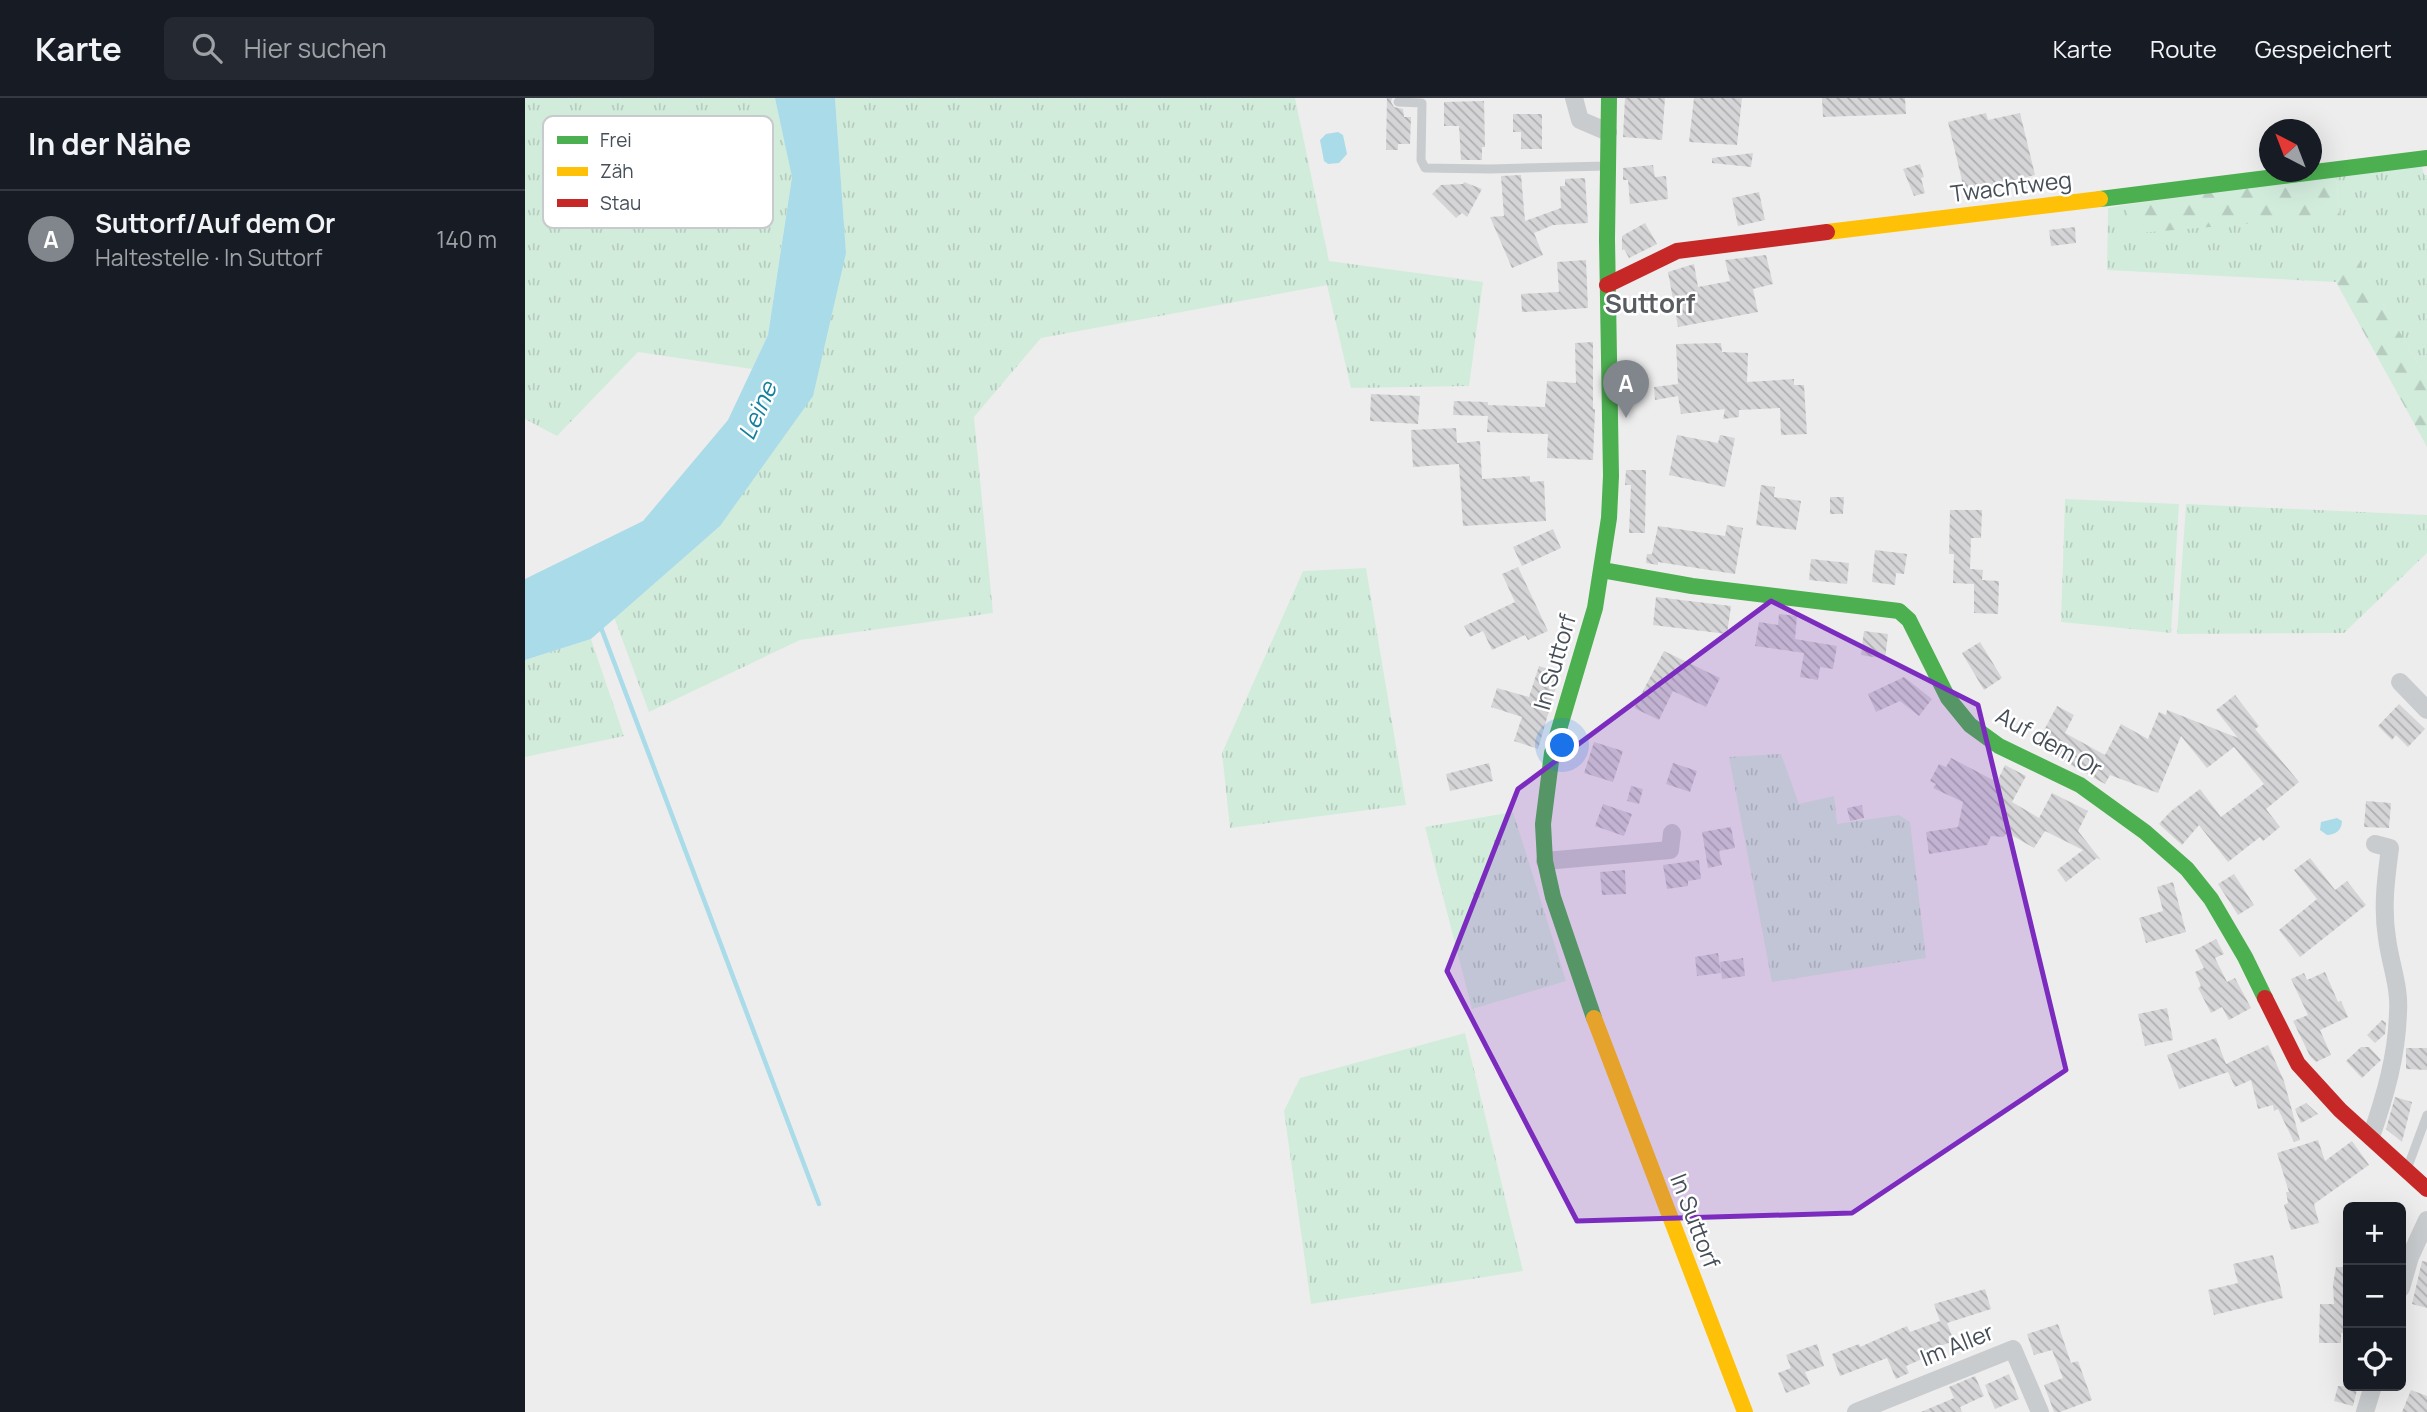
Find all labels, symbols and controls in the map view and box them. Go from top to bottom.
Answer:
search box [164,17,654,80]
text: Karte [35,26,122,71]
icon: search [188,29,226,67]
text: Hier suchen [244,30,387,66]
text: Karte [2053,32,2112,65]
text: Route [2150,32,2217,65]
text: Gespeichert [2255,32,2392,65]
legend [543,116,773,228]
north arrow [2259,119,2322,182]
text: In der Nähe [28,123,191,164]
text: Frei [600,127,632,153]
text: Zäh [600,158,634,184]
street label: Twachtweg [1948,163,2073,209]
text: Stau [600,190,641,216]
text: Suttorf/Auf dem Or [95,205,335,241]
text: A [43,223,59,255]
text: 140 m [436,223,497,255]
text: Haltestelle · In Suttorf [95,241,323,273]
district label: Suttorf [1605,285,1695,321]
pin: A [1603,360,1649,418]
water label: Leine [729,374,785,445]
street label: In Suttorf [1525,610,1583,714]
street label: Auf dem Or [1991,699,2108,783]
your location [1545,728,1579,762]
street label: In Suttorf [1663,1169,1729,1272]
map controls [2343,1202,2406,1391]
button: + [2343,1202,2406,1265]
button: − [2343,1265,2406,1328]
street label: Im Aller [1915,1315,1998,1373]
button: locate [2343,1328,2406,1391]

